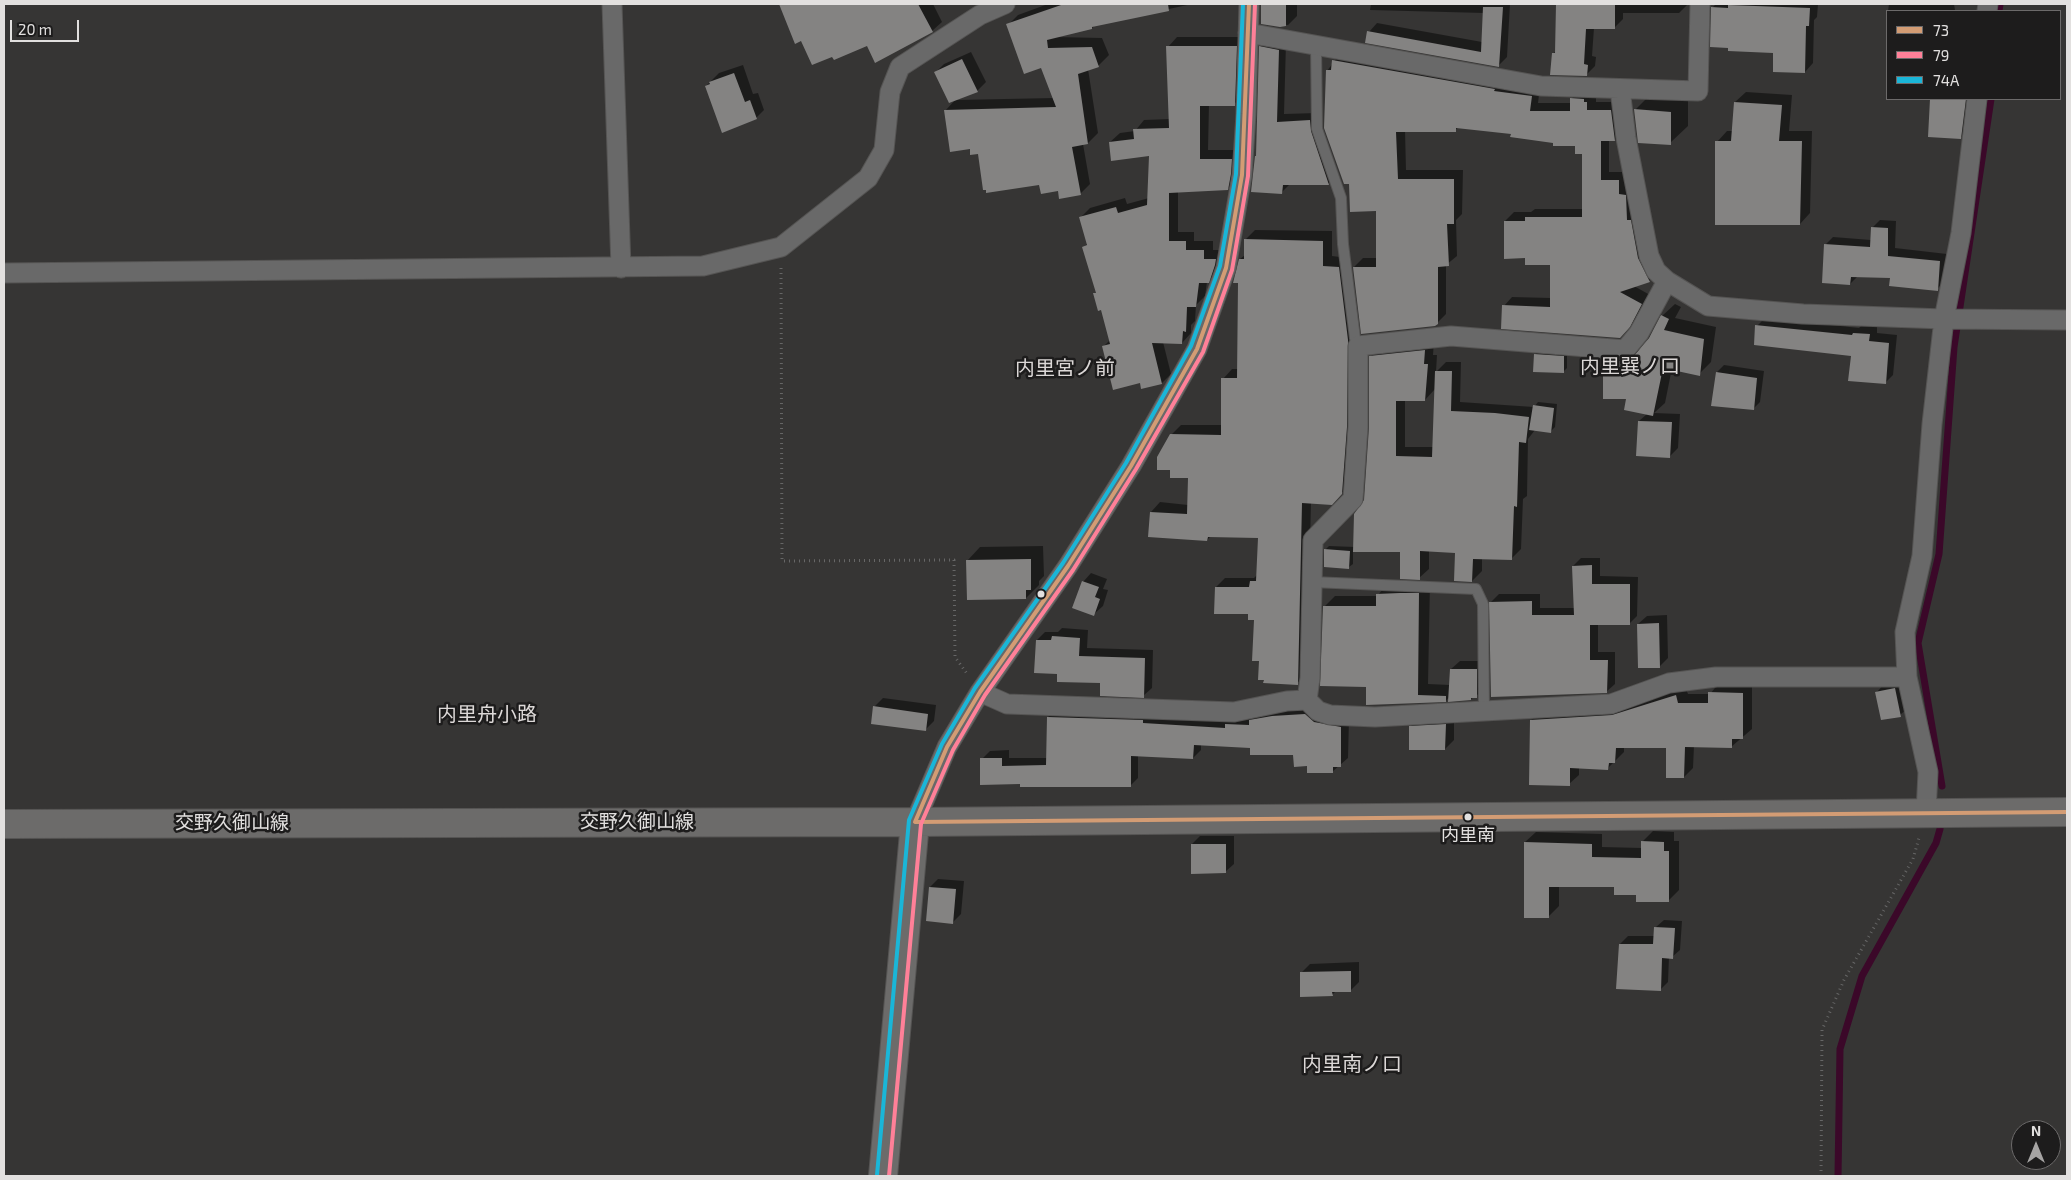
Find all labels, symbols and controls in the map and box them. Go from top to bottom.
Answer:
scale bar [12,10,81,42]
legend [1886,10,2061,100]
text: 20 m [18,20,52,38]
text: 73 [1933,21,1949,39]
text: 79 [1933,46,1949,64]
text: 74A [1933,71,1959,89]
district label: 内里巽ノ口 [1580,354,1680,378]
district label: 内里宮ノ前 [1015,356,1115,380]
unlabelled marker [1036,589,1046,599]
district label: 内里舟小路 [437,702,537,726]
street label: 交野久御山線 [580,811,694,833]
street label: 交野久御山線 [175,812,289,834]
marker: 内里南 [1463,812,1473,822]
place label: 内里南 [1441,824,1495,846]
district label: 内里南ノ口 [1302,1052,1402,1076]
north arrow [2011,1120,2061,1170]
text: N [2031,1122,2041,1139]

